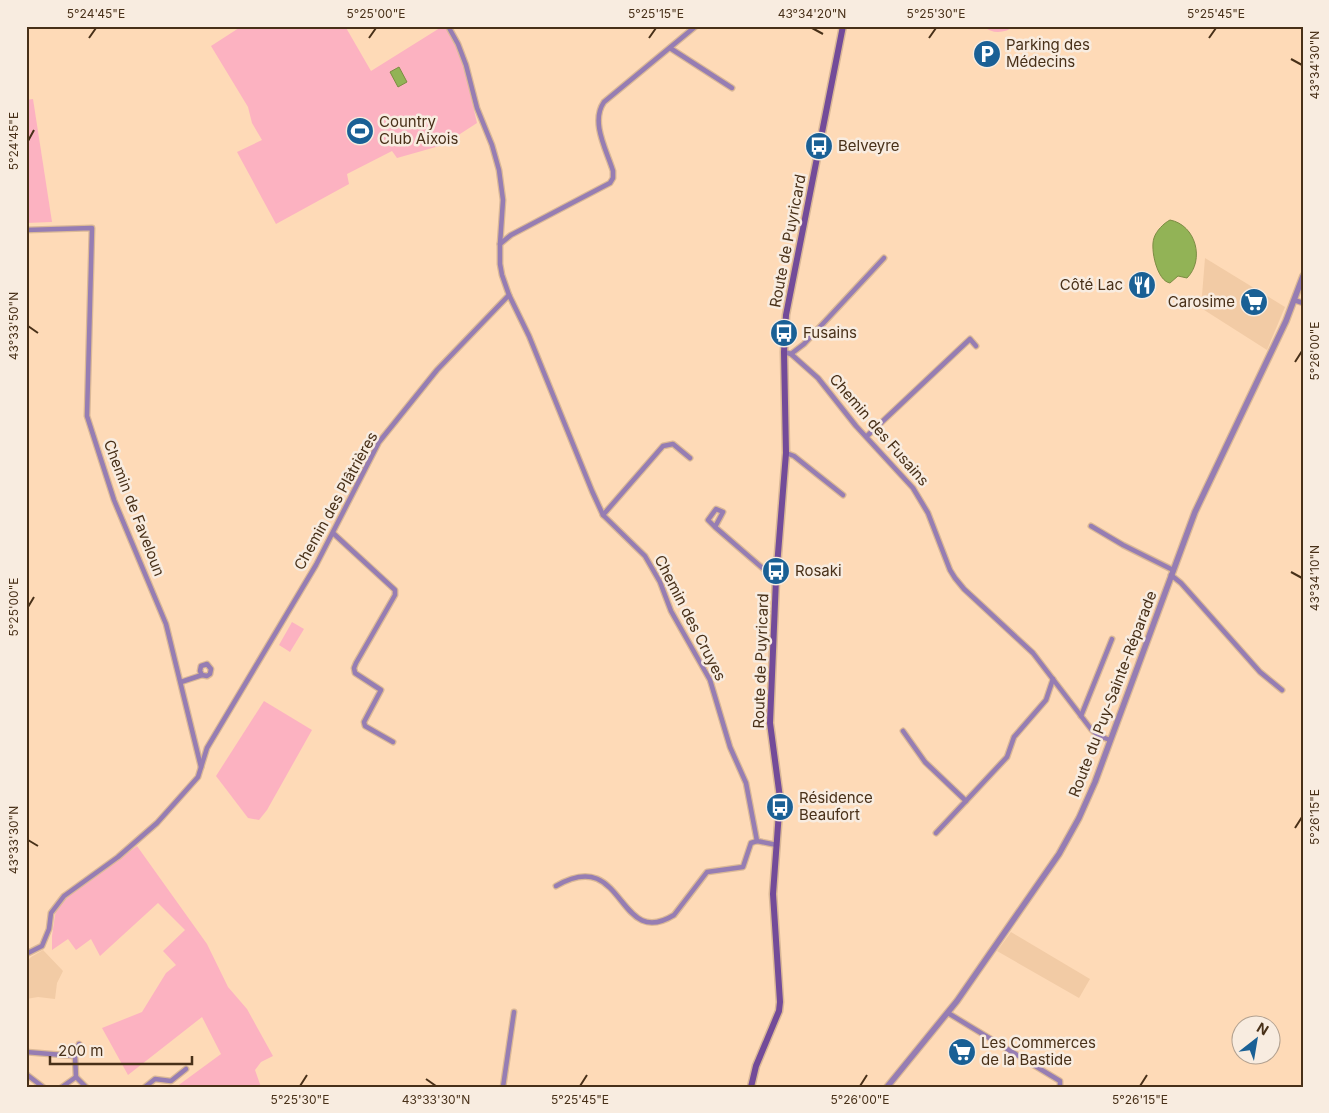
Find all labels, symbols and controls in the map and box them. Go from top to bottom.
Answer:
text: 5°24'45"E [67,6,125,21]
text: 5°25'00"E [347,6,405,21]
text: 5°25'15"E [628,6,684,21]
text: 43°34'20"N [778,6,846,21]
text: 5°25'30"E [907,6,965,21]
text: 5°25'45"E [1187,6,1245,21]
text: 43°34'30"N [1307,31,1322,99]
place label: Parking des Médecins [1006,35,1090,71]
parking icon: Parking des Médecins [972,39,1002,69]
text: 5°24'45"E [6,112,21,170]
place label: Country Club Aixois [379,112,458,148]
sports icon: Country Club Aixois [345,116,375,146]
bus stop icon: Belveyre [804,131,834,161]
place label: Belveyre [838,136,899,155]
street label: Route de Puyricard [765,173,810,309]
restaurant icon: Côté Lac [1127,270,1157,300]
place label: Côté Lac [1060,275,1123,294]
supermarket icon: Carosime [1239,287,1269,317]
text: 43°33'50"N [6,292,21,360]
place label: Carosime [1168,292,1235,311]
bus stop icon: Fusains [769,318,799,348]
text: 5°26'00"E [1307,321,1322,381]
place label: Fusains [803,323,857,342]
street label: Chemin des Fusains [825,370,933,490]
street label: Chemin des Plâtrières [290,428,382,573]
street label: Chemin de Faveloun [100,437,169,579]
text: 43°34'10"N [1307,545,1322,611]
street label: Chemin des Cruyes [650,552,730,684]
bus stop icon: Rosaki [761,556,791,586]
place label: Rosaki [795,561,842,580]
text: 5°25'00"E [6,578,21,636]
street label: Route du Puy-Sainte-Réparade [1064,588,1161,800]
street label: Route de Puyricard [749,593,772,729]
place label: Résidence Beaufort [799,788,873,824]
text: 5°26'15"E [1307,789,1322,845]
bus stop icon: Résidence Beaufort [765,792,795,822]
text: 43°33'30"N [6,806,21,874]
north arrow [1232,1016,1282,1066]
text: N [1254,1018,1272,1038]
scale bar [50,1033,192,1065]
place label: Les Commerces de la Bastide [981,1033,1096,1069]
supermarket icon: Les Commerces de la Bastide [947,1037,977,1067]
text: 200 m [58,1041,103,1060]
text: 5°25'30"E [271,1092,329,1107]
text: 43°33'30"N [402,1092,470,1107]
text: 5°25'45"E [551,1092,609,1107]
text: 5°26'00"E [830,1092,890,1107]
text: 5°26'15"E [1112,1092,1168,1107]

